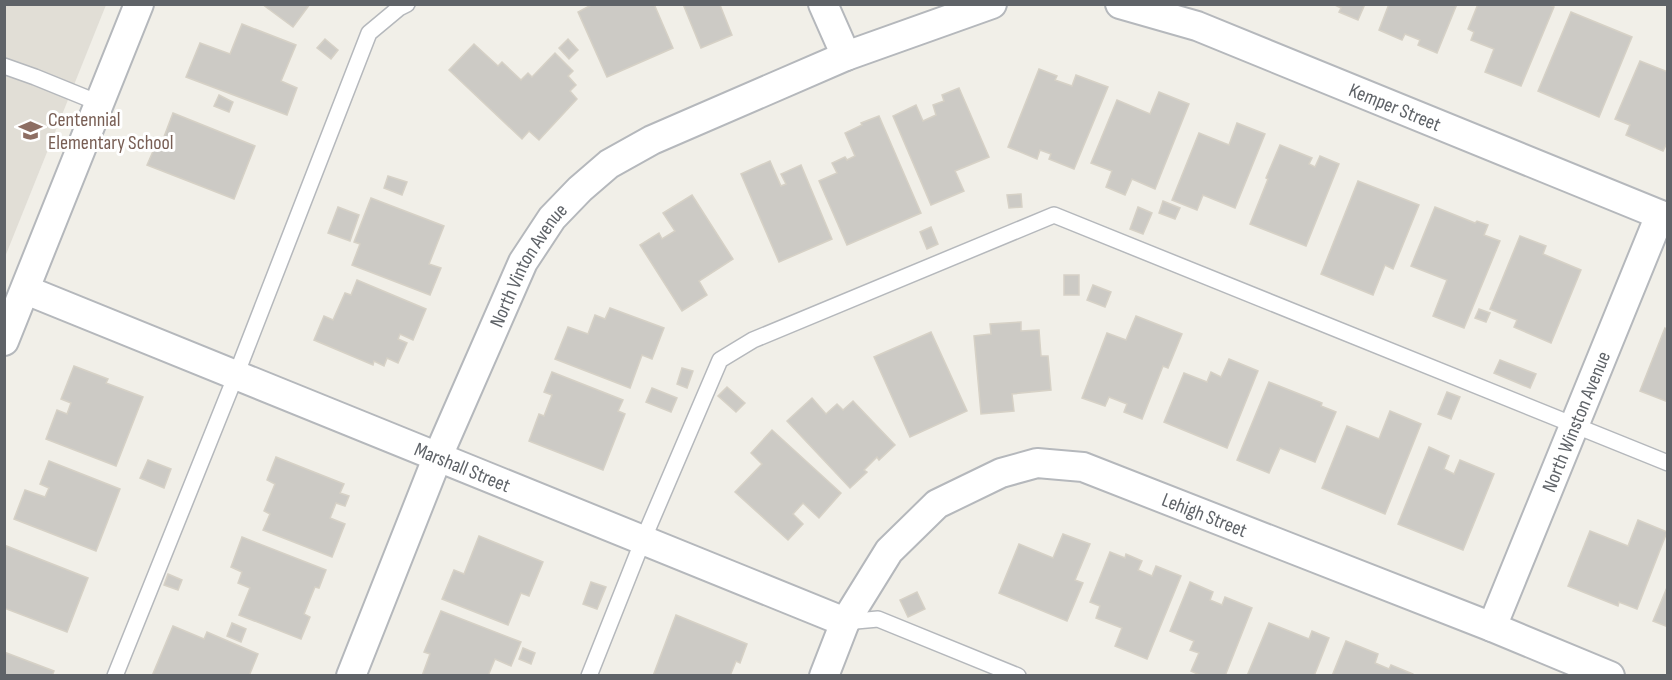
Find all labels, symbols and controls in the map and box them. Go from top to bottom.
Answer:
street label: Kemper Street [1345,78,1444,137]
place label: Centennial Elementary School [48,108,174,155]
school or university icon: Centennial Elementary School [17,118,43,144]
street label: North Vinton Avenue [485,199,573,331]
street label: North Winston Avenue [1537,348,1616,496]
street label: Marshall Street [411,438,514,498]
street label: Lehigh Street [1158,488,1250,543]

